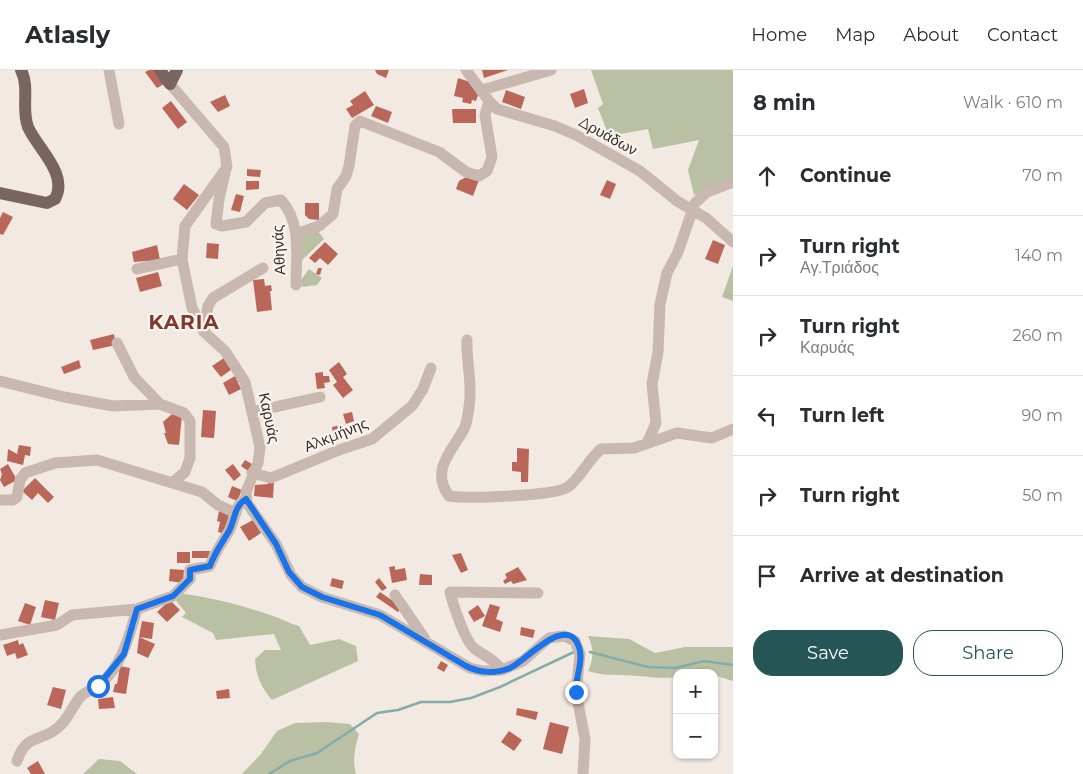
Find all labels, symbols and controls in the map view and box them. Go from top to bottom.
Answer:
text: Atlasly [25,20,110,49]
text: Home [751,24,807,46]
text: Map [835,24,875,46]
text: About [903,24,959,46]
text: Contact [987,24,1058,46]
text: 8 min [753,90,816,115]
text: Walk · 610 m [963,93,1063,112]
street label: Δρυάδων [576,112,641,159]
icon: ahead [753,162,781,190]
text: Continue [800,164,891,187]
text: 70 m [1022,166,1063,185]
street label: Αθηνάς [268,225,289,276]
text: Turn right [800,235,900,258]
icon: right [753,242,781,270]
text: 140 m [1015,246,1063,265]
text: Αγ.Τριάδος [800,258,879,277]
district label: KARIA [148,310,220,334]
text: Turn right [800,315,900,338]
icon: right [753,322,781,350]
text: 260 m [1012,326,1063,345]
text: Καρυάς [800,338,855,357]
street label: Καρυάς [255,391,284,445]
icon: left [753,402,781,430]
text: Turn left [800,404,885,427]
text: 90 m [1021,406,1063,425]
street label: Αλκμήνης [301,413,371,456]
icon: right [753,482,781,510]
text: Turn right [800,484,900,507]
text: 50 m [1022,486,1063,505]
icon: arrive [753,562,781,590]
text: Arrive at destination [800,564,1004,587]
button: Save [753,630,903,676]
button: Share [913,630,1063,676]
map controls [673,669,718,759]
button: + [673,669,718,714]
route start [87,675,110,698]
route end [565,681,588,704]
button: − [673,714,718,759]

